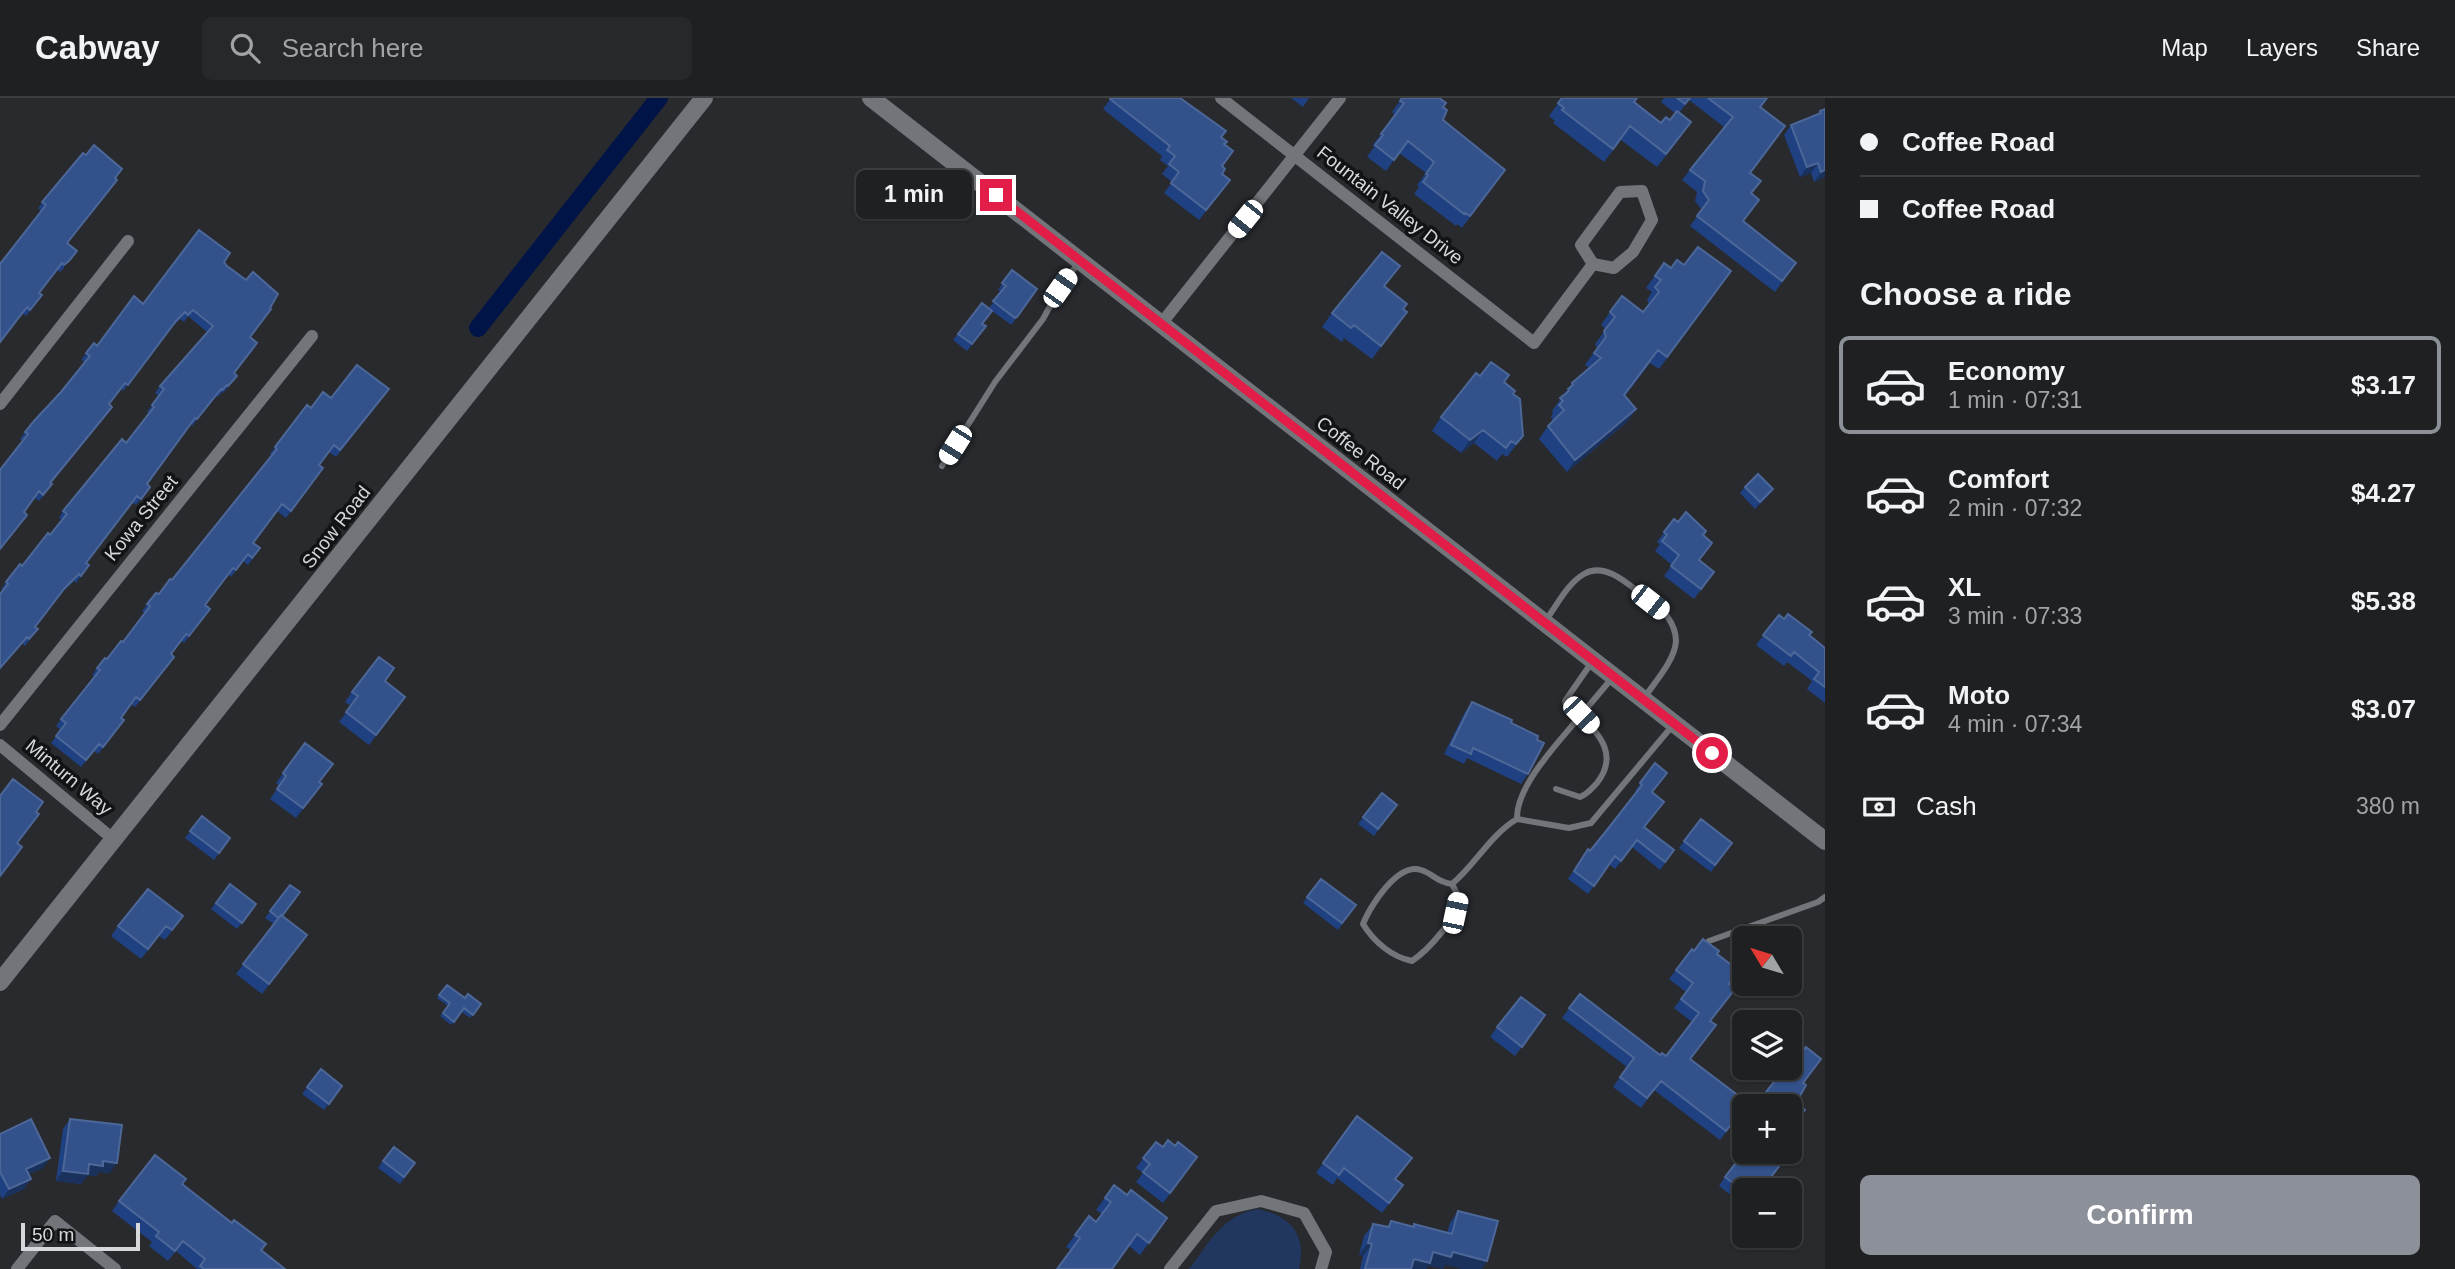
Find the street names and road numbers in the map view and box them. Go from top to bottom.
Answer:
street label: Fountain Valley Drive [1313,142,1467,268]
street label: Coffee Road [1313,412,1409,494]
street label: Kowa Street [100,471,182,565]
street label: Snow Road [297,482,375,572]
street label: Minturn Way [22,735,117,819]

